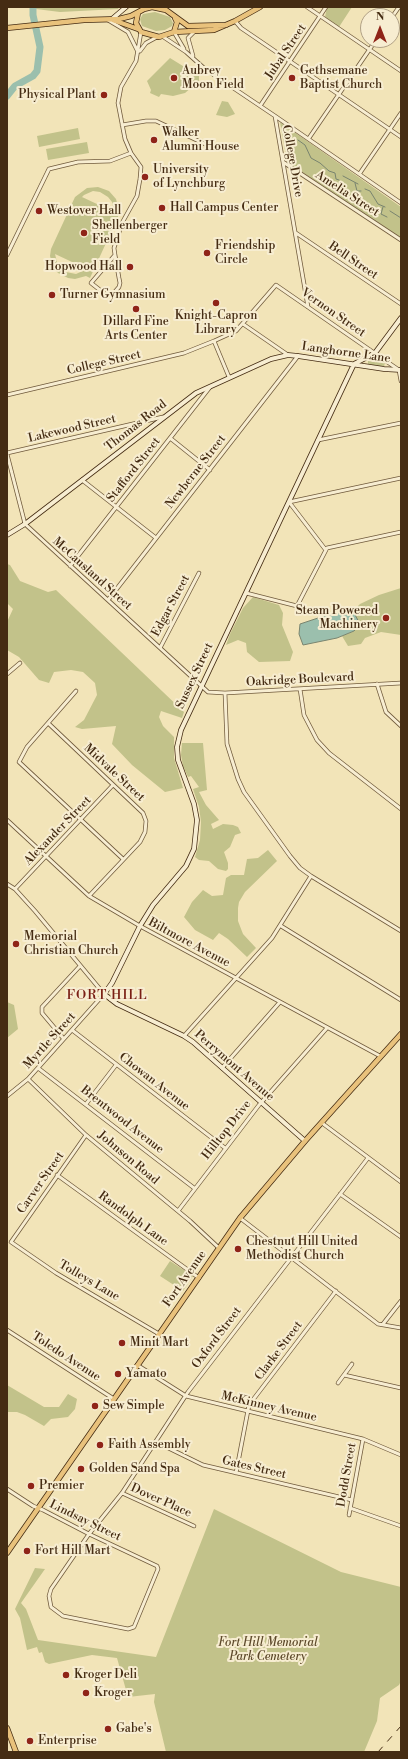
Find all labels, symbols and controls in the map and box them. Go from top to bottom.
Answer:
north arrow [360,8,400,48]
text: N [376,10,384,24]
street label: Jubal Street [262,22,310,82]
place label: Aubrey Moon Field [182,64,244,92]
place label: Gethsemane Baptist Church [300,64,382,92]
marker: Aubrey Moon Field [169,73,179,83]
marker: Gethsemane Baptist Church [287,73,297,83]
place label: Physical Plant [18,88,96,102]
marker: Physical Plant [99,90,109,100]
street label: College Drive [279,124,305,198]
place label: Walker Alumni House [162,126,239,154]
marker: Walker Alumni House [149,135,159,145]
place label: University of Lynchburg [153,163,225,191]
street label: Amelia Street [312,168,382,220]
marker: University of Lynchburg [140,172,150,182]
place label: Hall Campus Center [170,201,278,215]
marker: Hall Campus Center [157,203,167,213]
place label: Westover Hall [47,204,121,218]
marker: Westover Hall [34,206,44,216]
place label: Shellenberger Field [92,219,168,247]
marker: Shellenberger Field [79,228,89,238]
place label: Friendship Circle [215,239,275,267]
street label: Bell Street [325,239,381,283]
marker: Friendship Circle [202,248,212,258]
place label: Hopwood Hall [45,260,122,274]
marker: Hopwood Hall [125,262,135,272]
street label: Vernon Street [298,286,368,340]
place label: Turner Gymnasium [60,288,166,302]
marker: Turner Gymnasium [47,290,57,300]
marker: Knight-Capron Library [211,298,221,308]
marker: Dillard Fine Arts Center [131,304,141,314]
place label: Knight-Capron Library [175,309,257,337]
place label: Dillard Fine Arts Center [103,315,169,343]
street label: Langhorne Lane [301,340,391,366]
street label: College Street [66,348,142,378]
street label: Thomas Road [102,397,170,455]
street label: Lakewood Street [27,412,117,446]
street label: Newberne Street [163,432,229,512]
street label: Stafford Street [104,435,164,505]
street label: McCausland Street [49,535,135,613]
street label: Edgar Street [149,573,193,639]
place label: Steam Powered Machinery [296,604,378,632]
marker: Steam Powered Machinery [381,613,391,623]
street label: Sussex Street [173,641,217,711]
street label: Oakridge Boulevard [246,670,354,690]
street label: Midvale Street [80,741,148,805]
street label: Alexander Street [21,793,95,869]
street label: Biltmore Avenue [146,915,232,971]
place label: Memorial Christian Church [24,930,118,958]
marker: Memorial Christian Church [11,939,21,949]
district label: FORT HILL [66,988,148,1004]
street label: Myrtle Street [21,1010,79,1072]
street label: Perrymont Avenue [191,1027,277,1105]
street label: Chowan Avenue [116,1050,192,1114]
street label: Brentwood Avenue [78,1083,166,1157]
street label: Hilltop Drive [199,1097,255,1163]
street label: Johnson Road [94,1128,162,1188]
street label: Carver Street [14,1149,68,1217]
street label: Randolph Lane [95,1189,171,1249]
place label: Chestnut Hill United Methodist Church [246,1235,357,1263]
marker: Chestnut Hill United Methodist Church [233,1244,243,1254]
street label: Fort Avenue [160,1248,210,1310]
street label: Tolleys Lane [56,1258,122,1304]
street label: Oxford Street [189,1304,245,1372]
street label: Clarke Street [252,1319,306,1383]
street label: Toledo Avenue [29,1329,103,1385]
place label: Minit Mart [130,1336,189,1350]
marker: Minit Mart [117,1338,127,1348]
place label: Yamato [126,1367,167,1381]
marker: Yamato [113,1369,123,1379]
street label: McKinney Avenue [220,1389,318,1425]
place label: Sew Simple [103,1399,165,1413]
marker: Sew Simple [90,1401,100,1411]
place label: Faith Assembly [108,1438,191,1452]
marker: Faith Assembly [95,1440,105,1450]
street label: Dodd Street [334,1442,360,1508]
street label: Gates Street [220,1454,288,1482]
place label: Golden Sand Spa [89,1462,180,1476]
marker: Golden Sand Spa [76,1464,86,1474]
place label: Premier [39,1479,84,1493]
marker: Premier [26,1481,36,1491]
street label: Dover Place [128,1481,194,1521]
street label: Lindsay Street [47,1497,123,1545]
place label: Fort Hill Mart [35,1544,111,1558]
marker: Fort Hill Mart [22,1546,32,1556]
park label: Fort Hill Memorial Park Cemetery [218,1636,318,1664]
place label: Kroger Deli [74,1668,137,1682]
marker: Kroger Deli [61,1670,71,1680]
place label: Kroger [94,1686,132,1700]
marker: Kroger [81,1688,91,1698]
place label: Gabe's [116,1722,152,1736]
marker: Gabe's [103,1724,113,1734]
place label: Enterprise [38,1734,97,1748]
marker: Enterprise [25,1736,35,1746]

